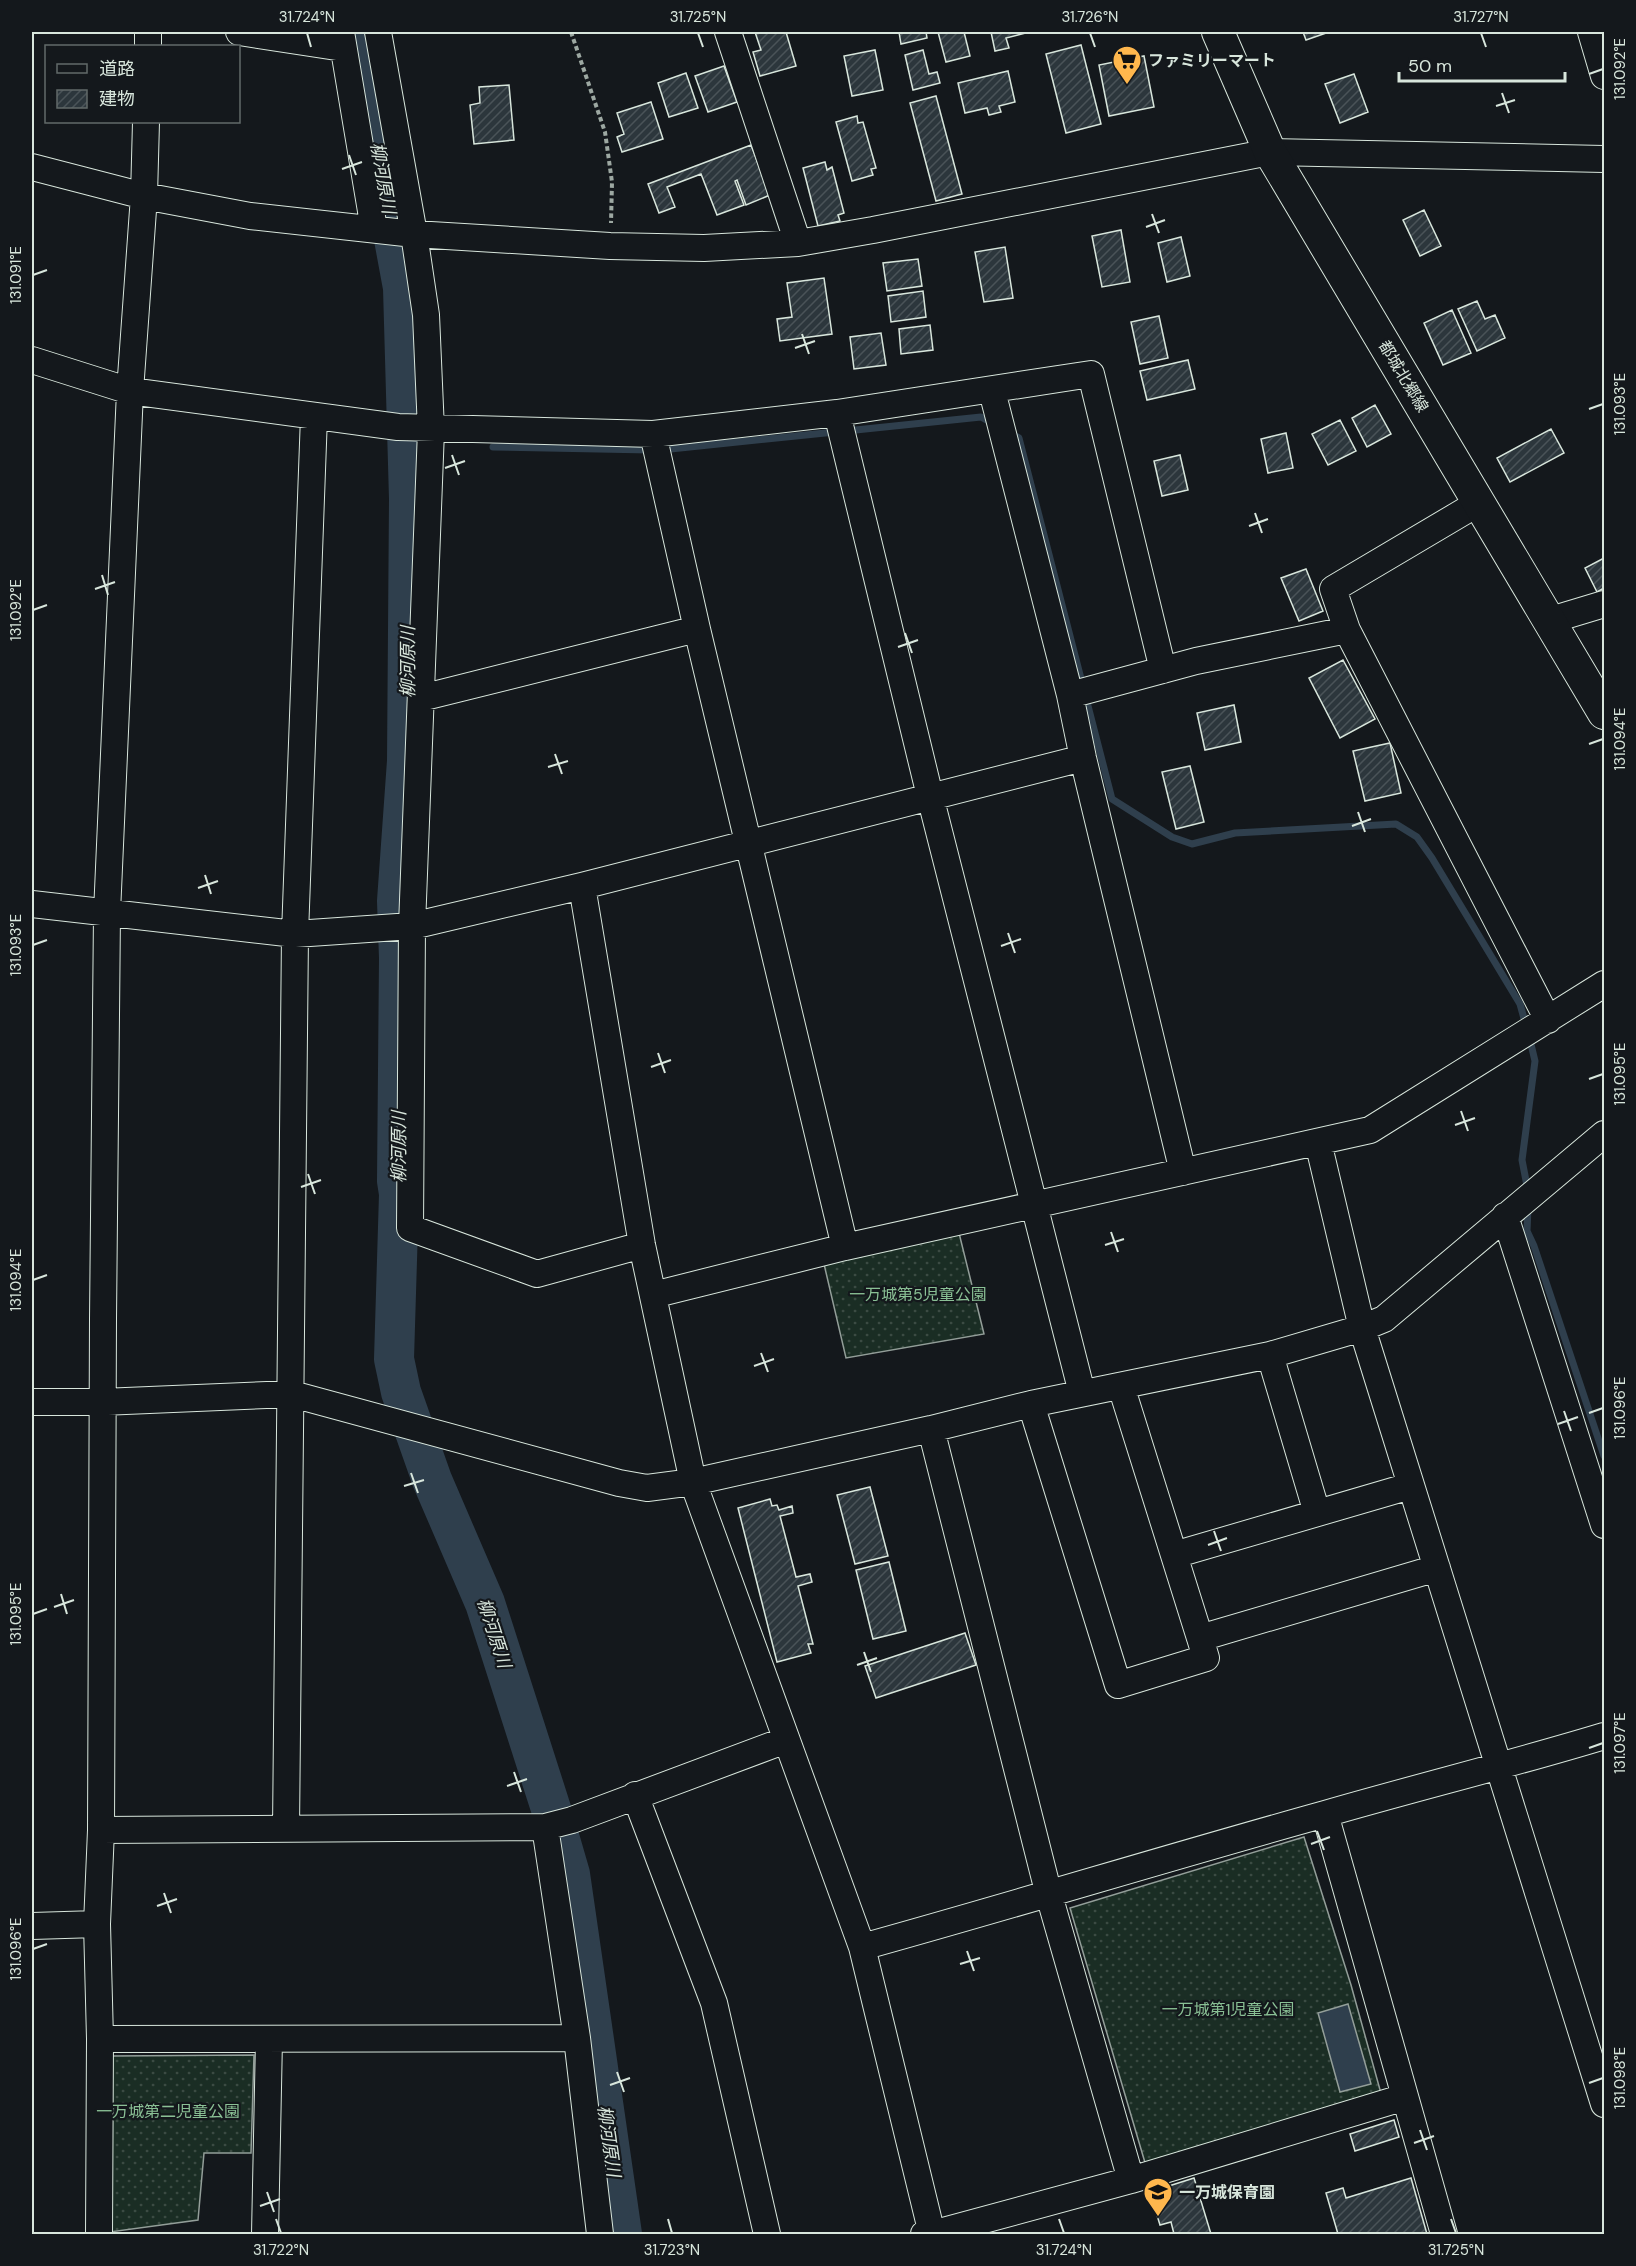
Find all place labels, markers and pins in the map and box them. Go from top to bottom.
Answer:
supermarket icon: ファミリーマート [1111,44,1143,86]
place label: ファミリーマート [1148,50,1276,71]
school or university icon: 一万城保育園 [1142,2176,1174,2218]
place label: 一万城保育園 [1179,2182,1275,2203]

